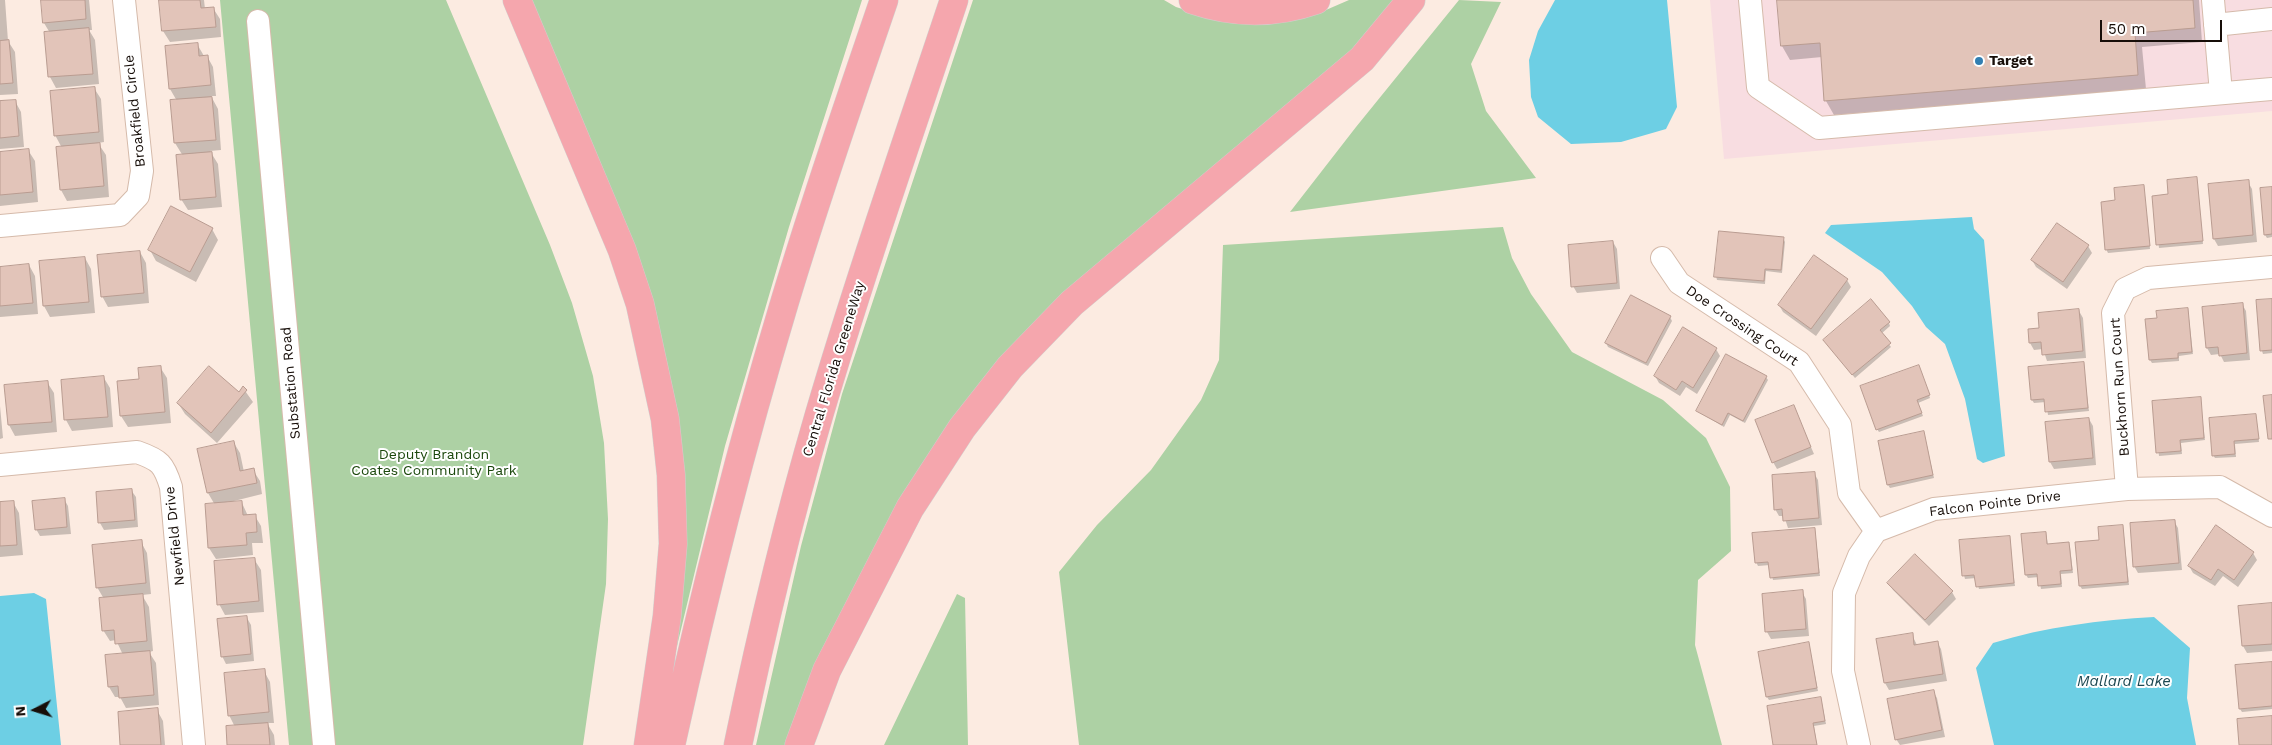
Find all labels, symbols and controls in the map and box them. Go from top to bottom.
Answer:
scale bar [2102,10,2224,42]
text: 50 m [2108,20,2145,38]
place label: Target [1989,53,2033,69]
street label: Broakfield Circle [121,54,149,168]
marker: Target [1973,55,1985,67]
street label: Central Florida GreeneWay [799,279,869,459]
street label: Doe Crossing Court [1683,282,1801,370]
street label: Buckhorn Run Court [2107,317,2133,457]
street label: Substation Road [278,326,304,440]
park label: Deputy Brandon Coates Community Park [351,447,517,480]
street label: Newfield Drive [161,486,189,586]
street label: Falcon Pointe Drive [1928,488,2062,520]
water label: Mallard Lake [2077,673,2171,691]
north arrow [10,685,60,735]
text: N [12,705,28,717]

